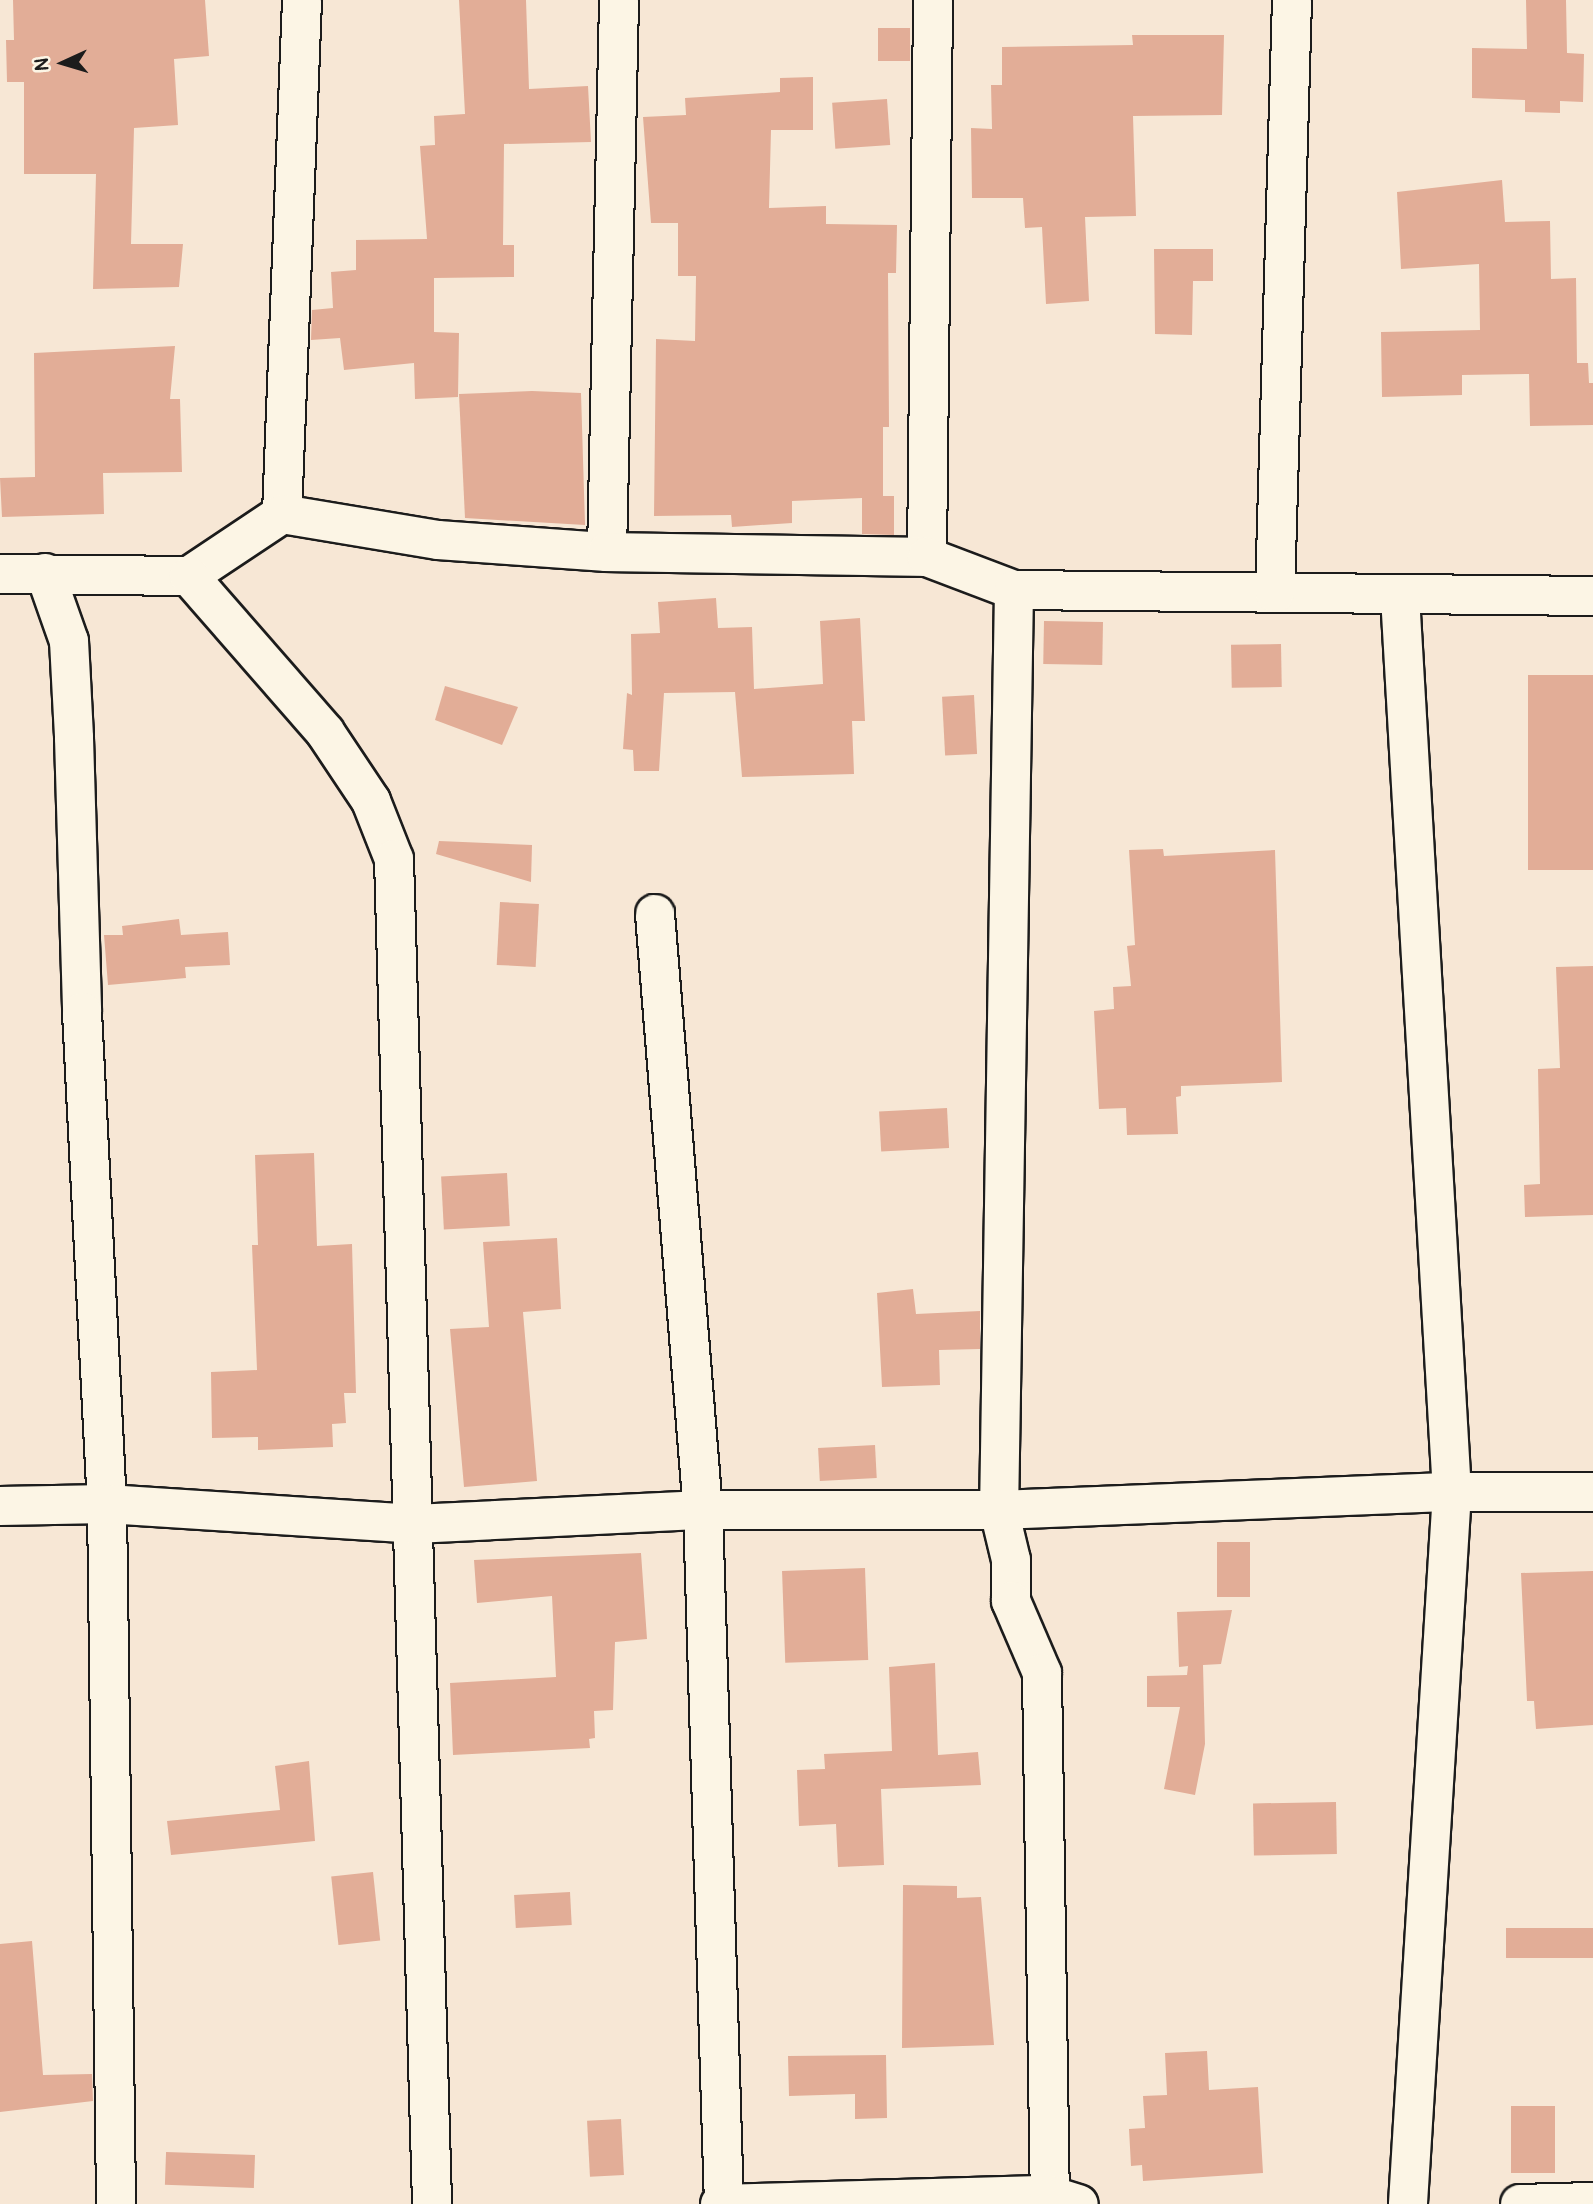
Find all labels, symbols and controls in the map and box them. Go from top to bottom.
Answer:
north arrow [28,28,98,98]
text: N [30,57,54,72]

